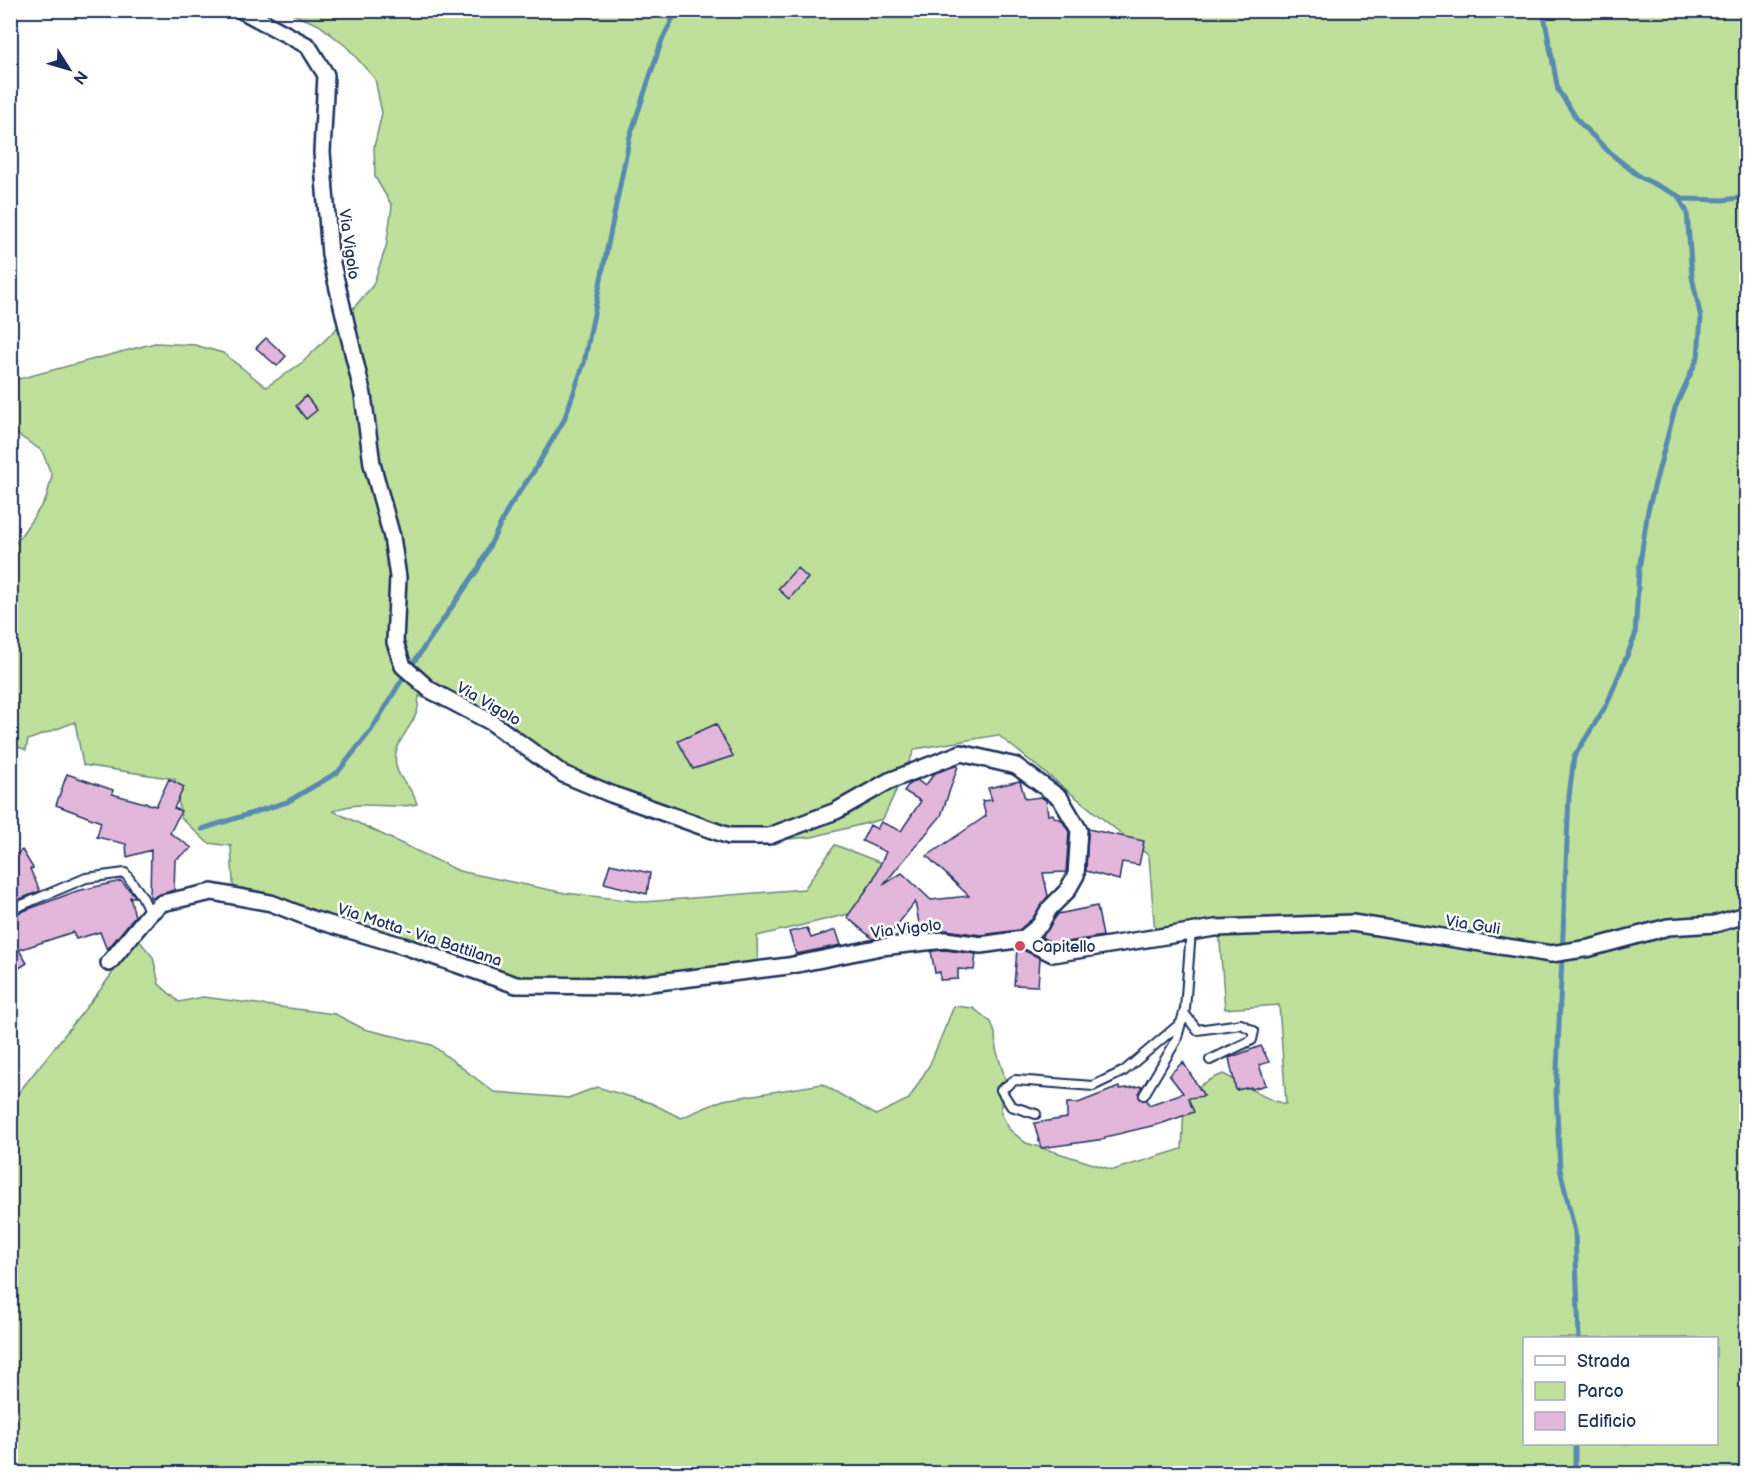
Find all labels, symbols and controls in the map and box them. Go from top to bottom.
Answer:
north arrow [39,39,99,99]
text: N [69,67,91,88]
street label: Via Vigolo [334,208,363,281]
street label: Via Vigolo [453,678,524,730]
street label: Via Motta - Via Battilana [335,900,504,971]
street label: Via Guli [1444,912,1502,939]
street label: Via Vigolo [870,916,943,943]
place label: Capitello [1032,938,1096,957]
marker: Capitello [1013,939,1027,953]
legend [1523,1337,1718,1445]
text: Strada [1577,1351,1630,1372]
text: Parco [1577,1381,1624,1402]
text: Edificio [1577,1411,1636,1432]

